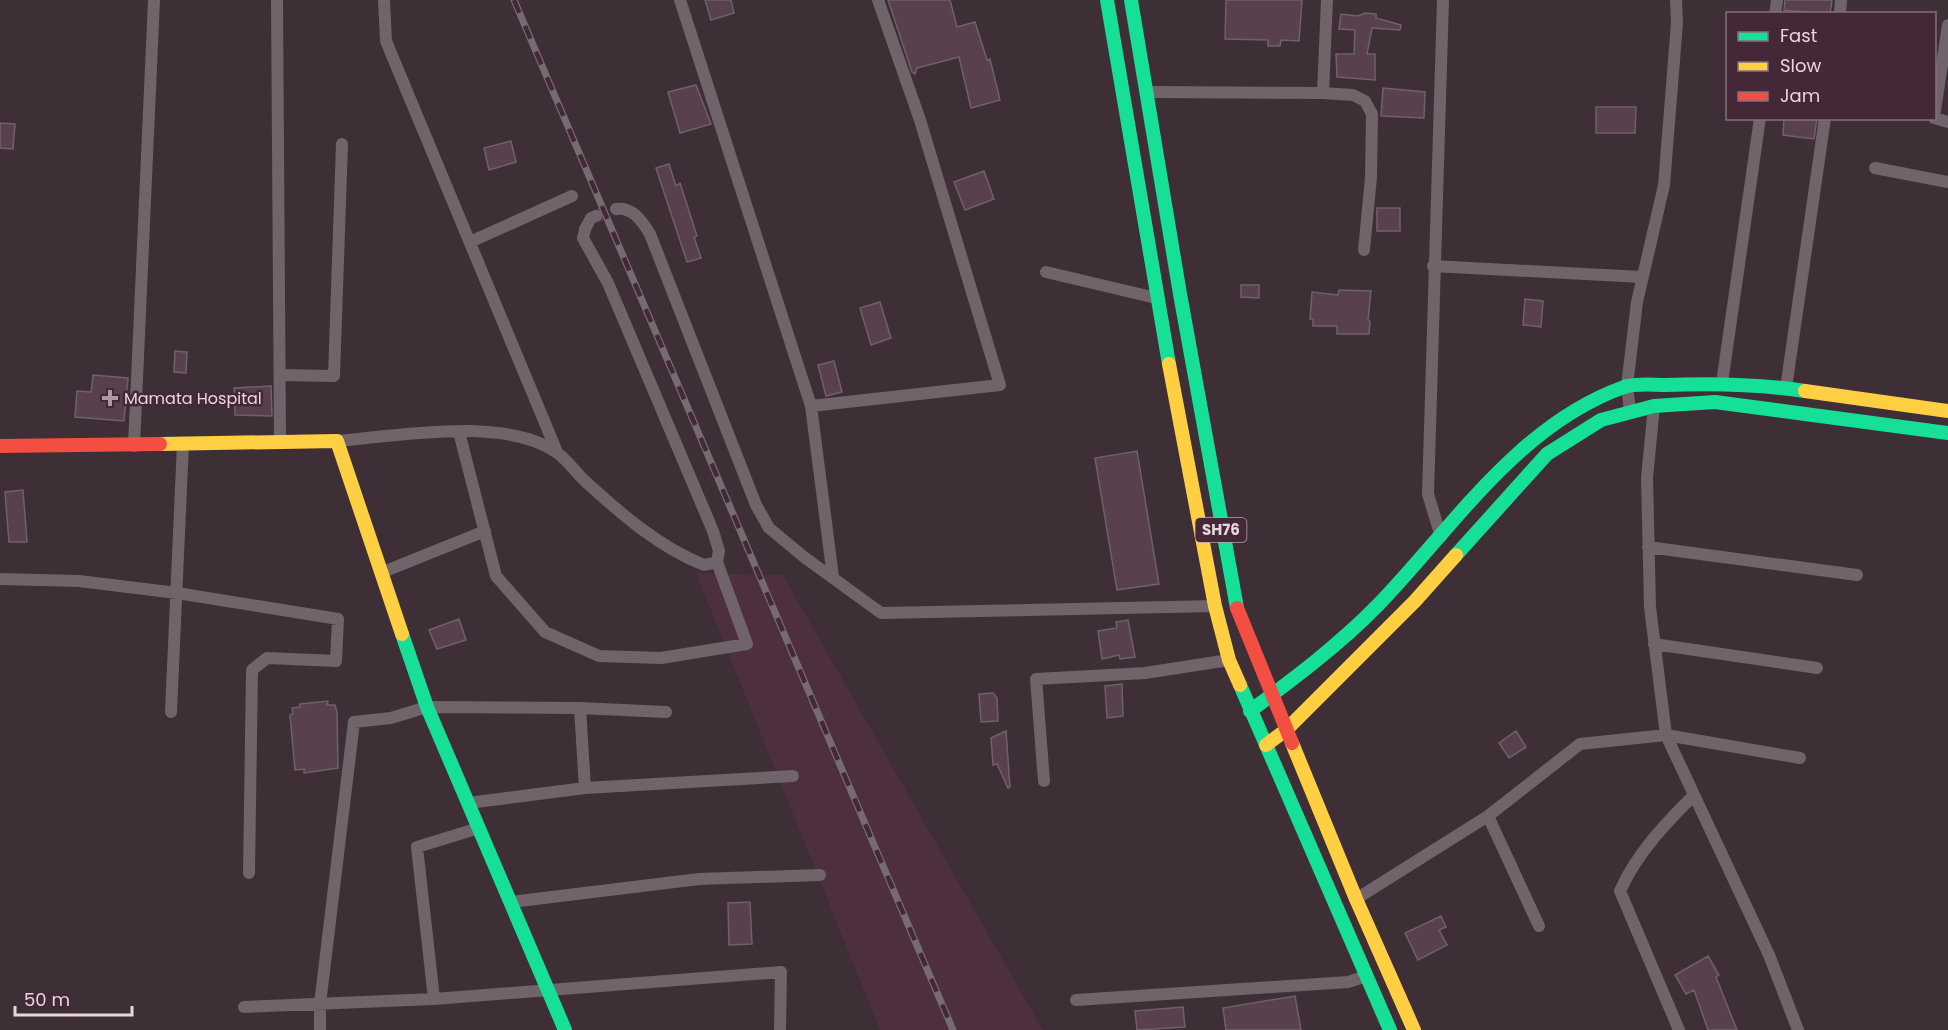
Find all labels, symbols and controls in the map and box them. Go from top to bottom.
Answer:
legend [1726,12,1936,120]
text: Fast [1780,23,1817,48]
text: Slow [1780,53,1822,78]
text: Jam [1780,83,1820,108]
place label: Mamata Hospital [124,387,262,410]
marker: Mamata Hospital [101,389,119,407]
road number: SH76 [1196,518,1246,542]
scale bar [15,979,132,1017]
text: 50 m [24,987,70,1012]

